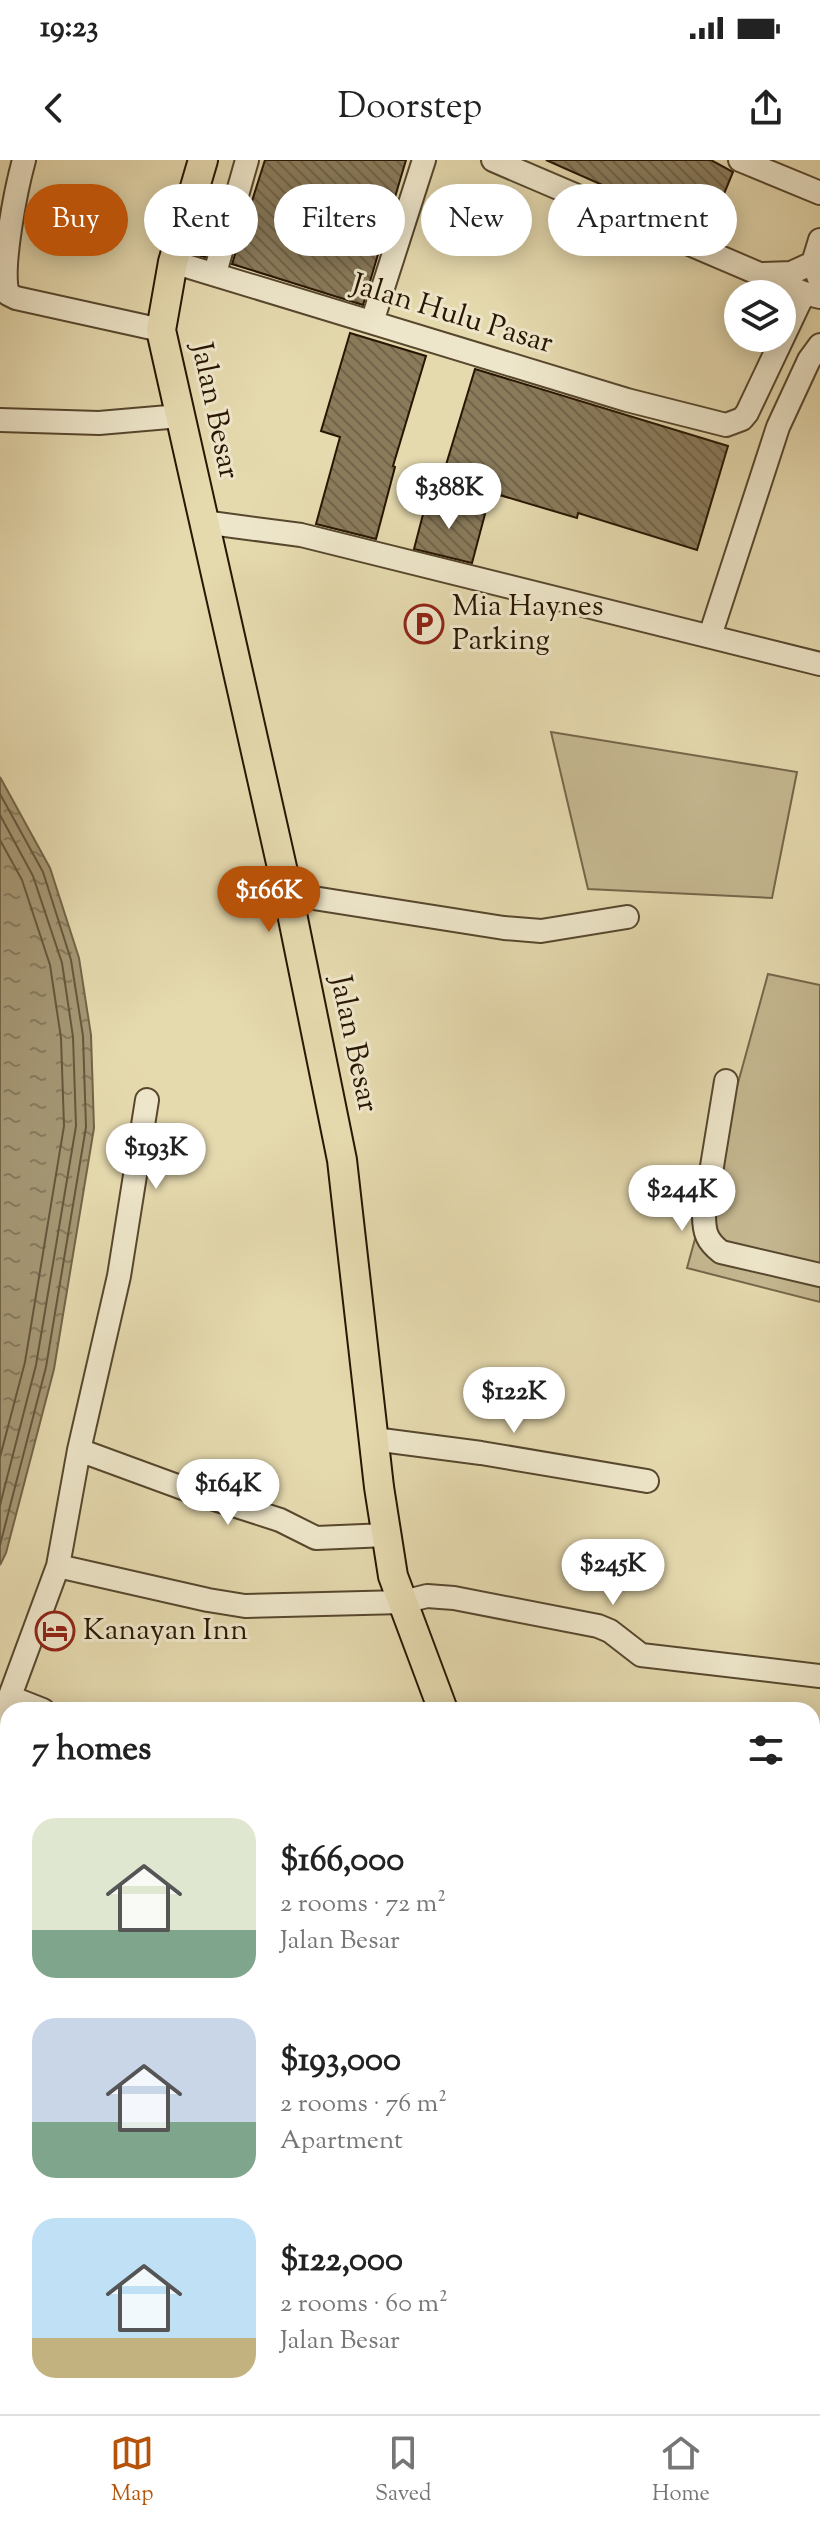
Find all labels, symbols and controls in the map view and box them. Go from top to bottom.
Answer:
text: 19:23 [40,7,98,50]
text: Doorstep [338,82,482,134]
icon: back [32,86,76,130]
icon: share [744,86,788,130]
chip: Buy [24,184,128,256]
chip: Rent [144,184,258,256]
chip: Filters [274,184,405,256]
chip: New [421,184,532,256]
chip: Apartment [548,184,737,256]
street label: Jalan Hulu Pasar [344,263,558,366]
map controls [724,280,796,352]
button: layers [724,280,796,352]
street label: Jalan Besar [178,337,249,483]
pin: $388K [393,463,505,531]
text: $388K [414,470,484,507]
place label: Mia Haynes Parking [452,586,604,663]
parking icon: Mia Haynes Parking [403,603,445,645]
pin: $166K [213,866,325,934]
text: $166K [235,873,303,910]
street label: Jalan Besar [317,970,388,1116]
pin: $193K [100,1123,212,1191]
text: $193K [124,1130,188,1167]
pin: $244K [626,1165,738,1233]
text: $244K [646,1172,718,1209]
pin: $122K [458,1367,570,1435]
text: $122K [481,1374,547,1411]
pin: $164K [172,1459,284,1527]
text: $164K [194,1466,262,1503]
pin: $245K [557,1539,669,1607]
text: $245K [580,1546,646,1583]
hotel icon: Kanayan Inn [34,1610,76,1652]
place label: Kanayan Inn [83,1610,248,1653]
text: 7 homes [32,1726,151,1775]
icon: filters [744,1728,788,1772]
text: $166,000 [280,1837,404,1886]
icon: home [96,1850,192,1946]
text: 2 rooms · 72 m² [280,1886,446,1923]
text: Jalan Besar [280,1923,400,1960]
text: $193,000 [280,2037,401,2086]
icon: home [96,2050,192,2146]
text: 2 rooms · 76 m² [280,2086,447,2123]
text: Apartment [280,2123,403,2160]
text: $122,000 [280,2237,403,2286]
icon: home [96,2250,192,2346]
text: 2 rooms · 60 m² [280,2286,448,2323]
text: Jalan Besar [280,2323,400,2360]
tab: Map [110,2431,154,2511]
tab: Saved [375,2431,431,2511]
tab: Home [652,2431,710,2511]

